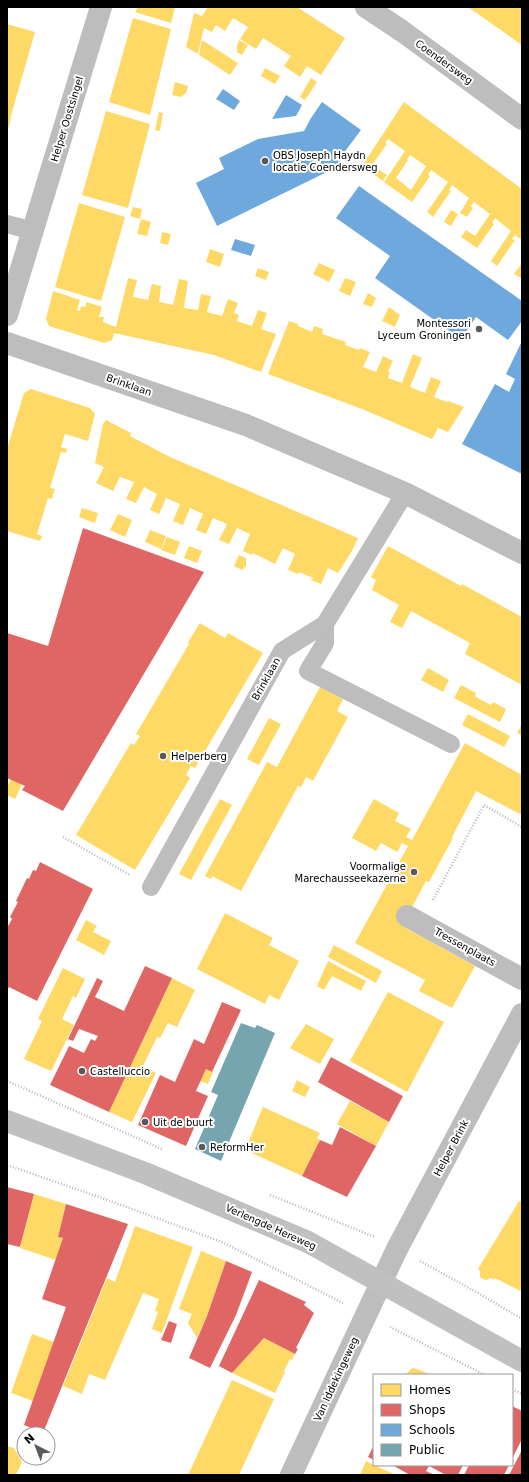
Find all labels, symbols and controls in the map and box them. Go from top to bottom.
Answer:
street label: Coendersweg [413,38,475,86]
street label: Helper Oostsingel [49,75,85,163]
place label: OBS Joseph Haydn locatie Coendersweg [273,150,378,173]
marker: OBS Joseph Haydn locatie Coendersweg [260,156,270,166]
place label: Montessori Lyceum Groningen [377,318,471,341]
marker: Montessori Lyceum Groningen [474,324,484,334]
street label: Brinklaan [105,372,153,398]
street label: Brinklaan [250,656,282,702]
marker: Helperberg [158,751,168,761]
place label: Helperberg [171,751,227,762]
place label: Voormalige Marechausseekazerne [295,861,406,884]
marker: Voormalige Marechausseekazerne [409,867,419,877]
street label: Tressenplaats [432,925,497,968]
marker: Castelluccio [77,1066,87,1076]
place label: Castelluccio [90,1066,150,1077]
marker: Uit de buurt [140,1117,150,1127]
place label: Uit de buurt [153,1117,213,1128]
street label: Helper Brink [432,1118,471,1178]
marker: ReformHer [197,1142,207,1152]
place label: ReformHer [210,1142,265,1153]
street label: Verlengde Hereweg [224,1202,318,1252]
street label: Van Iddekingeweg [312,1335,360,1423]
legend [373,1374,513,1466]
text: Homes [409,1383,451,1397]
text: Shops [409,1403,445,1417]
text: Schools [409,1423,455,1437]
north arrow [16,1426,56,1466]
text: N [22,1431,37,1447]
text: Public [409,1443,445,1457]

